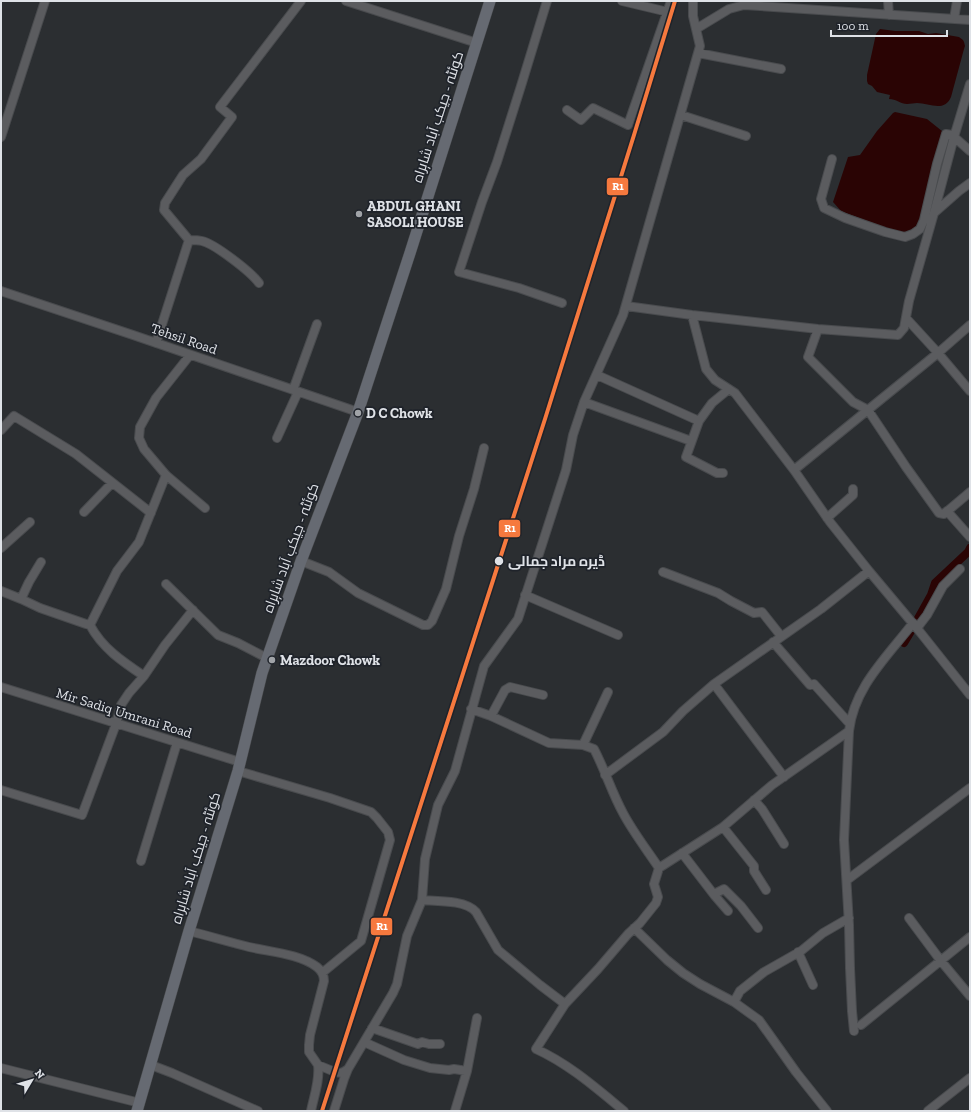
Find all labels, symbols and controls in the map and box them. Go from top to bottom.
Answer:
scale bar [831,12,947,38]
text: 100 m [837,19,869,33]
street label: کوئٹہ - جیکب آباد شاہراہ [409,49,467,185]
line badge: R1 [606,177,629,196]
text: R1 [612,180,624,193]
place label: ABDUL GHANI SASOLI HOUSE [367,198,464,231]
marker: ABDUL GHANI SASOLI HOUSE [354,209,364,219]
street label: Tehsil Road [148,320,220,358]
place label: D C Chowk [366,405,433,422]
marker: D C Chowk [353,408,363,418]
street label: کوئٹہ - جیکب آباد شاہراہ [260,481,322,615]
line badge: R1 [498,519,521,538]
text: R1 [504,522,516,535]
place label: ڈیرہ مراد جمالی [508,553,605,570]
marker: ڈیرہ مراد جمالی [493,555,505,567]
place label: Mazdoor Chowk [280,652,380,669]
marker: Mazdoor Chowk [267,655,277,665]
street label: Mir Sadiq Umrani Road [54,684,194,742]
street label: کوئٹہ - جیکب آباد شاہراہ [168,790,224,926]
line badge: R1 [370,917,393,936]
text: R1 [376,920,388,933]
north arrow [12,1060,52,1100]
text: N [32,1067,48,1082]

